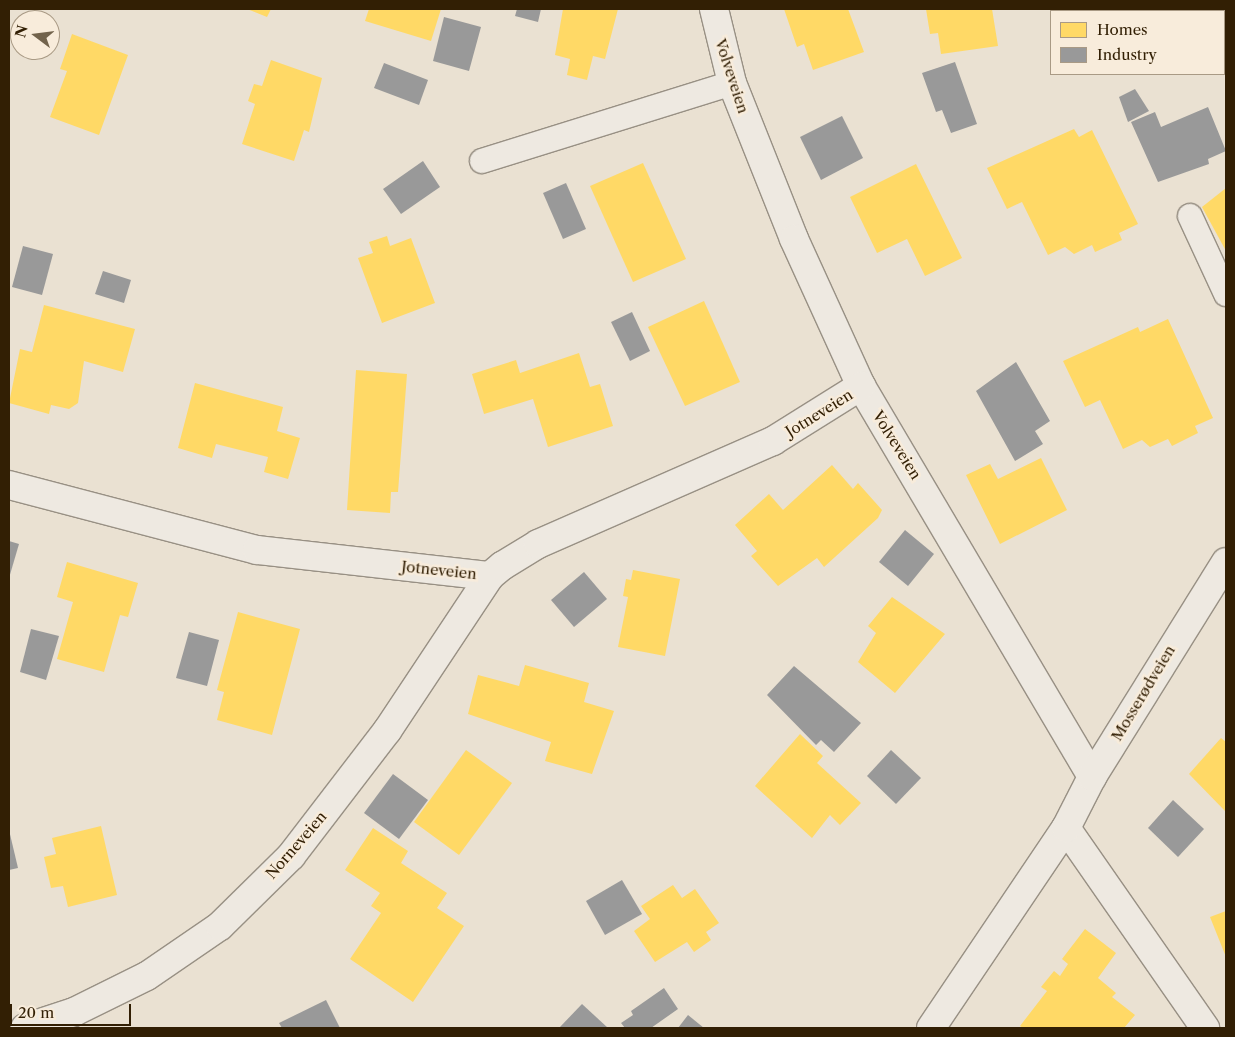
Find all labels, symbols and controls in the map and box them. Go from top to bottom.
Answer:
north arrow [10,10,60,60]
legend [1050,10,1225,75]
text: Homes [1097,20,1148,39]
text: N [11,23,32,40]
street label: Volveveien [711,36,753,116]
text: Industry [1097,45,1157,64]
street label: Jotneveien [782,385,856,441]
street label: Volveveien [869,407,925,483]
street label: Jotneveien [400,557,478,583]
street label: Mosserødveien [1107,642,1179,744]
street label: Norneveien [262,808,330,882]
scale bar [12,994,134,1026]
text: 20 m [18,1003,54,1022]

